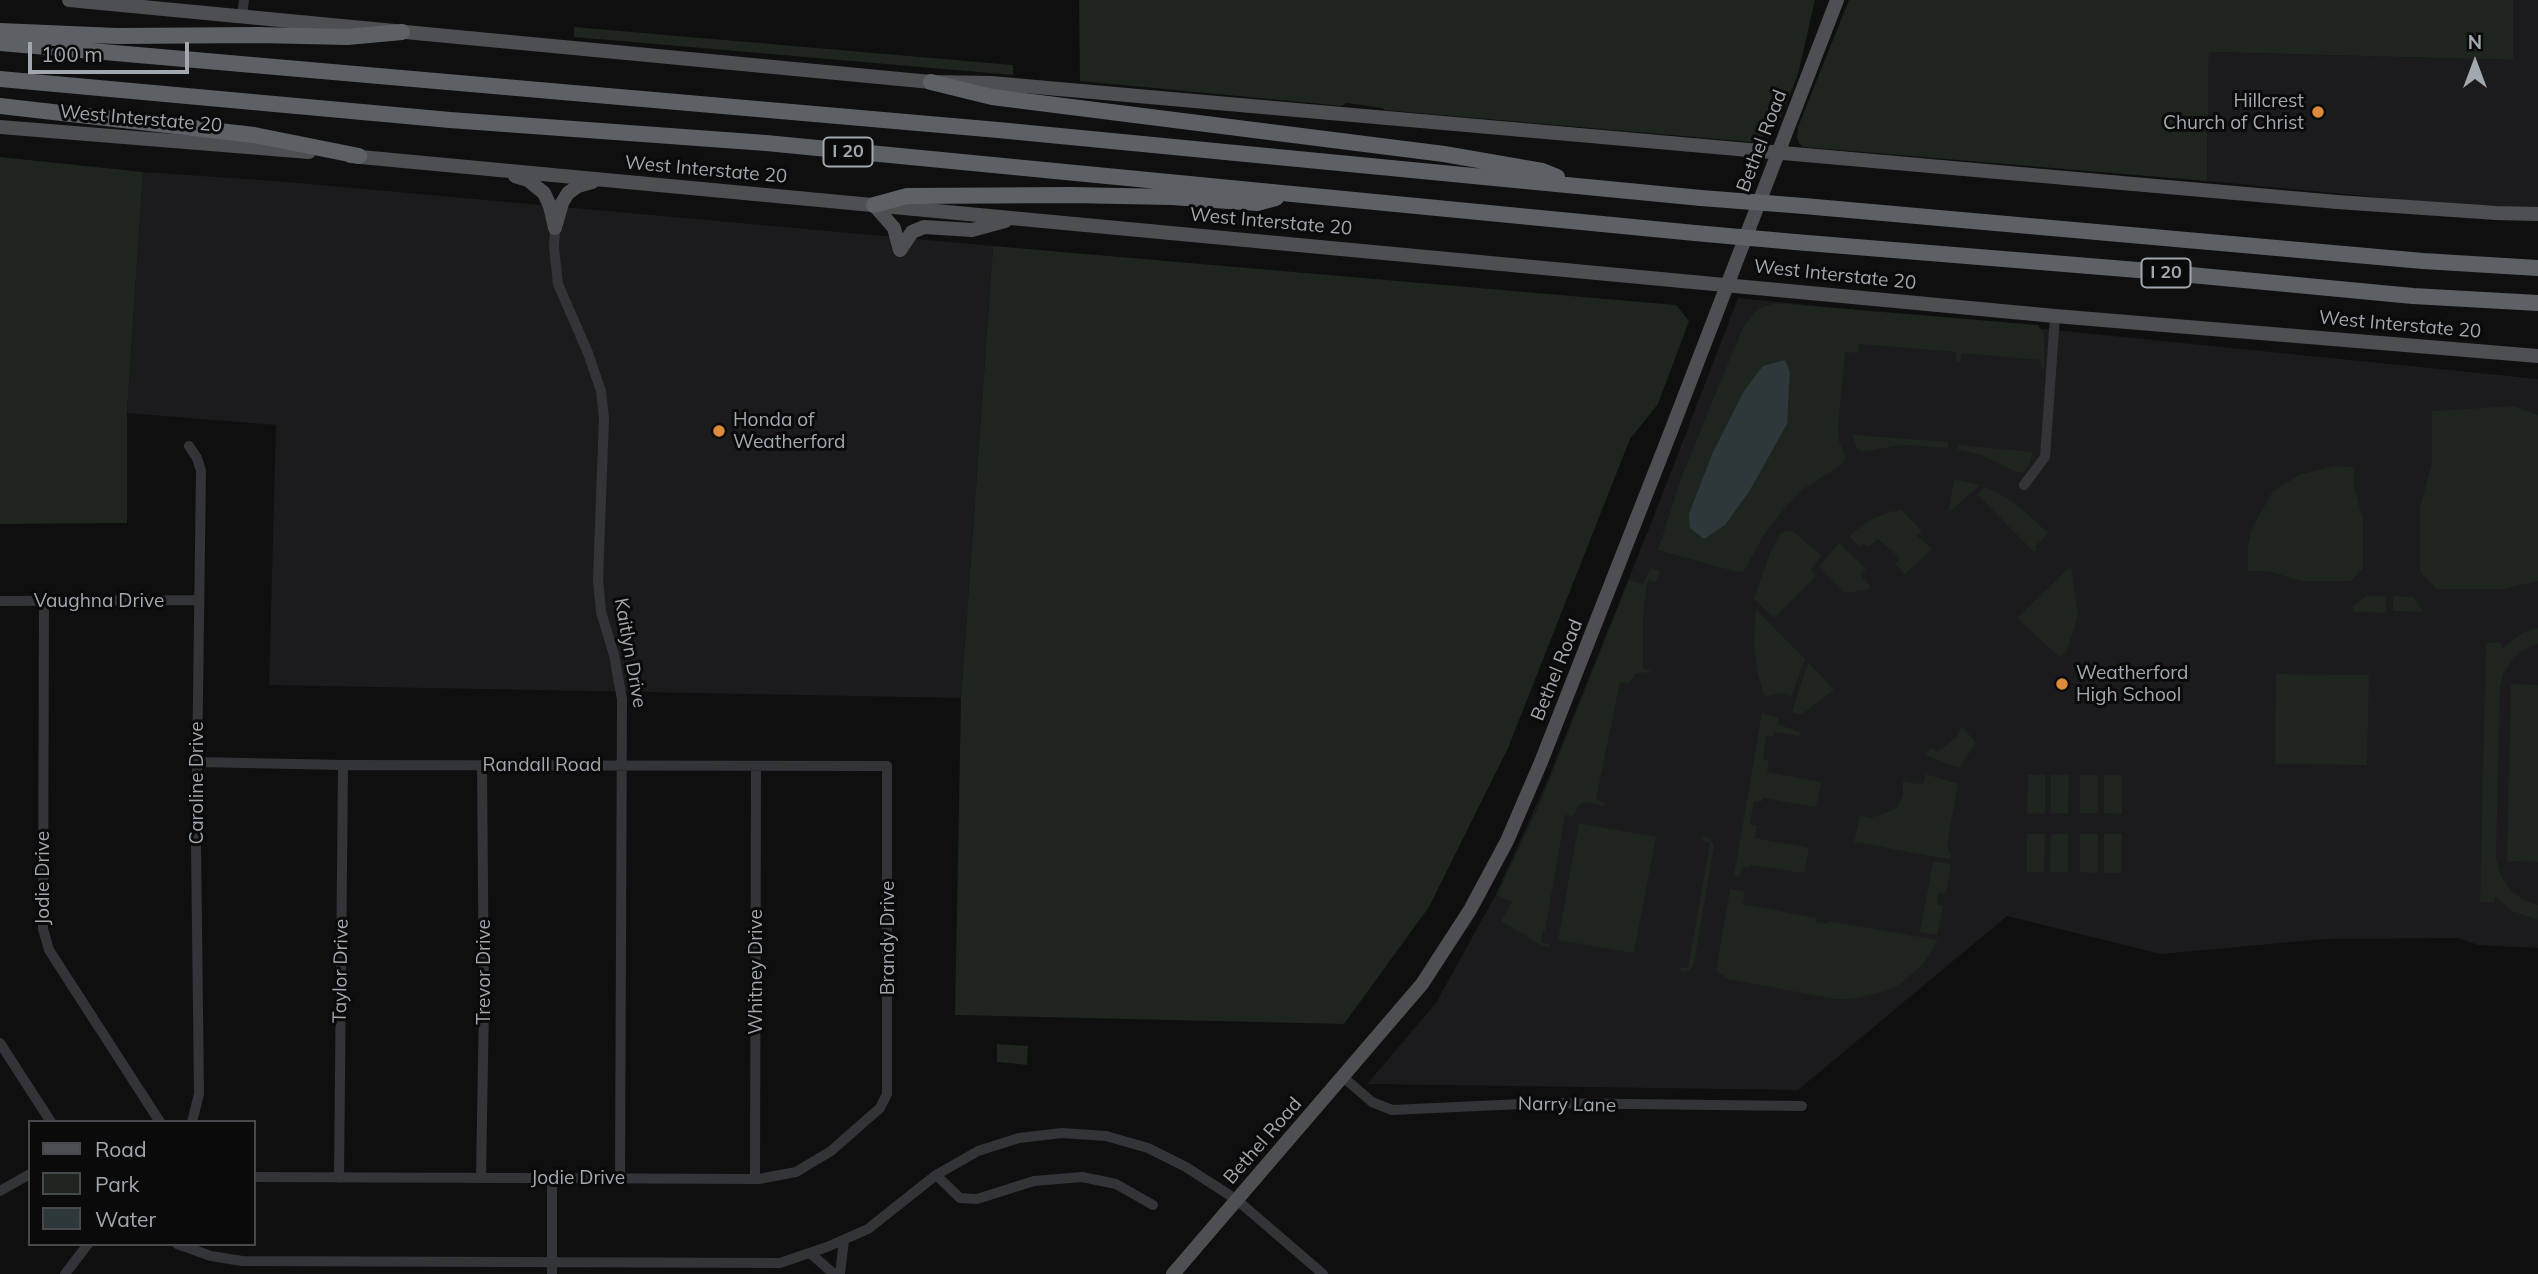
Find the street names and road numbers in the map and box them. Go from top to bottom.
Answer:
street label: Bethel Road [1732,87,1792,195]
street label: West Interstate 20 [59,101,223,137]
road number: I 20 [824,138,872,167]
street label: West Interstate 20 [624,152,788,188]
street label: West Interstate 20 [1189,204,1353,240]
street label: West Interstate 20 [1753,255,1917,295]
road number: I 20 [2142,258,2190,288]
street label: West Interstate 20 [2318,307,2482,343]
street label: Vaughna Drive [34,590,164,612]
street label: Kaitlyn Drive [609,596,651,710]
street label: Bethel Road [1526,616,1588,724]
street label: Caroline Drive [186,721,208,845]
street label: Randall Road [482,754,602,776]
street label: Jodie Drive [32,831,54,925]
street label: Brandy Drive [877,881,899,995]
street label: Whitney Drive [745,909,767,1035]
street label: Taylor Drive [329,919,353,1023]
street label: Trevor Drive [473,919,495,1025]
street label: Bethel Road [1219,1093,1307,1189]
street label: Narry Lane [1518,1093,1616,1117]
street label: Jodie Drive [531,1167,625,1189]

